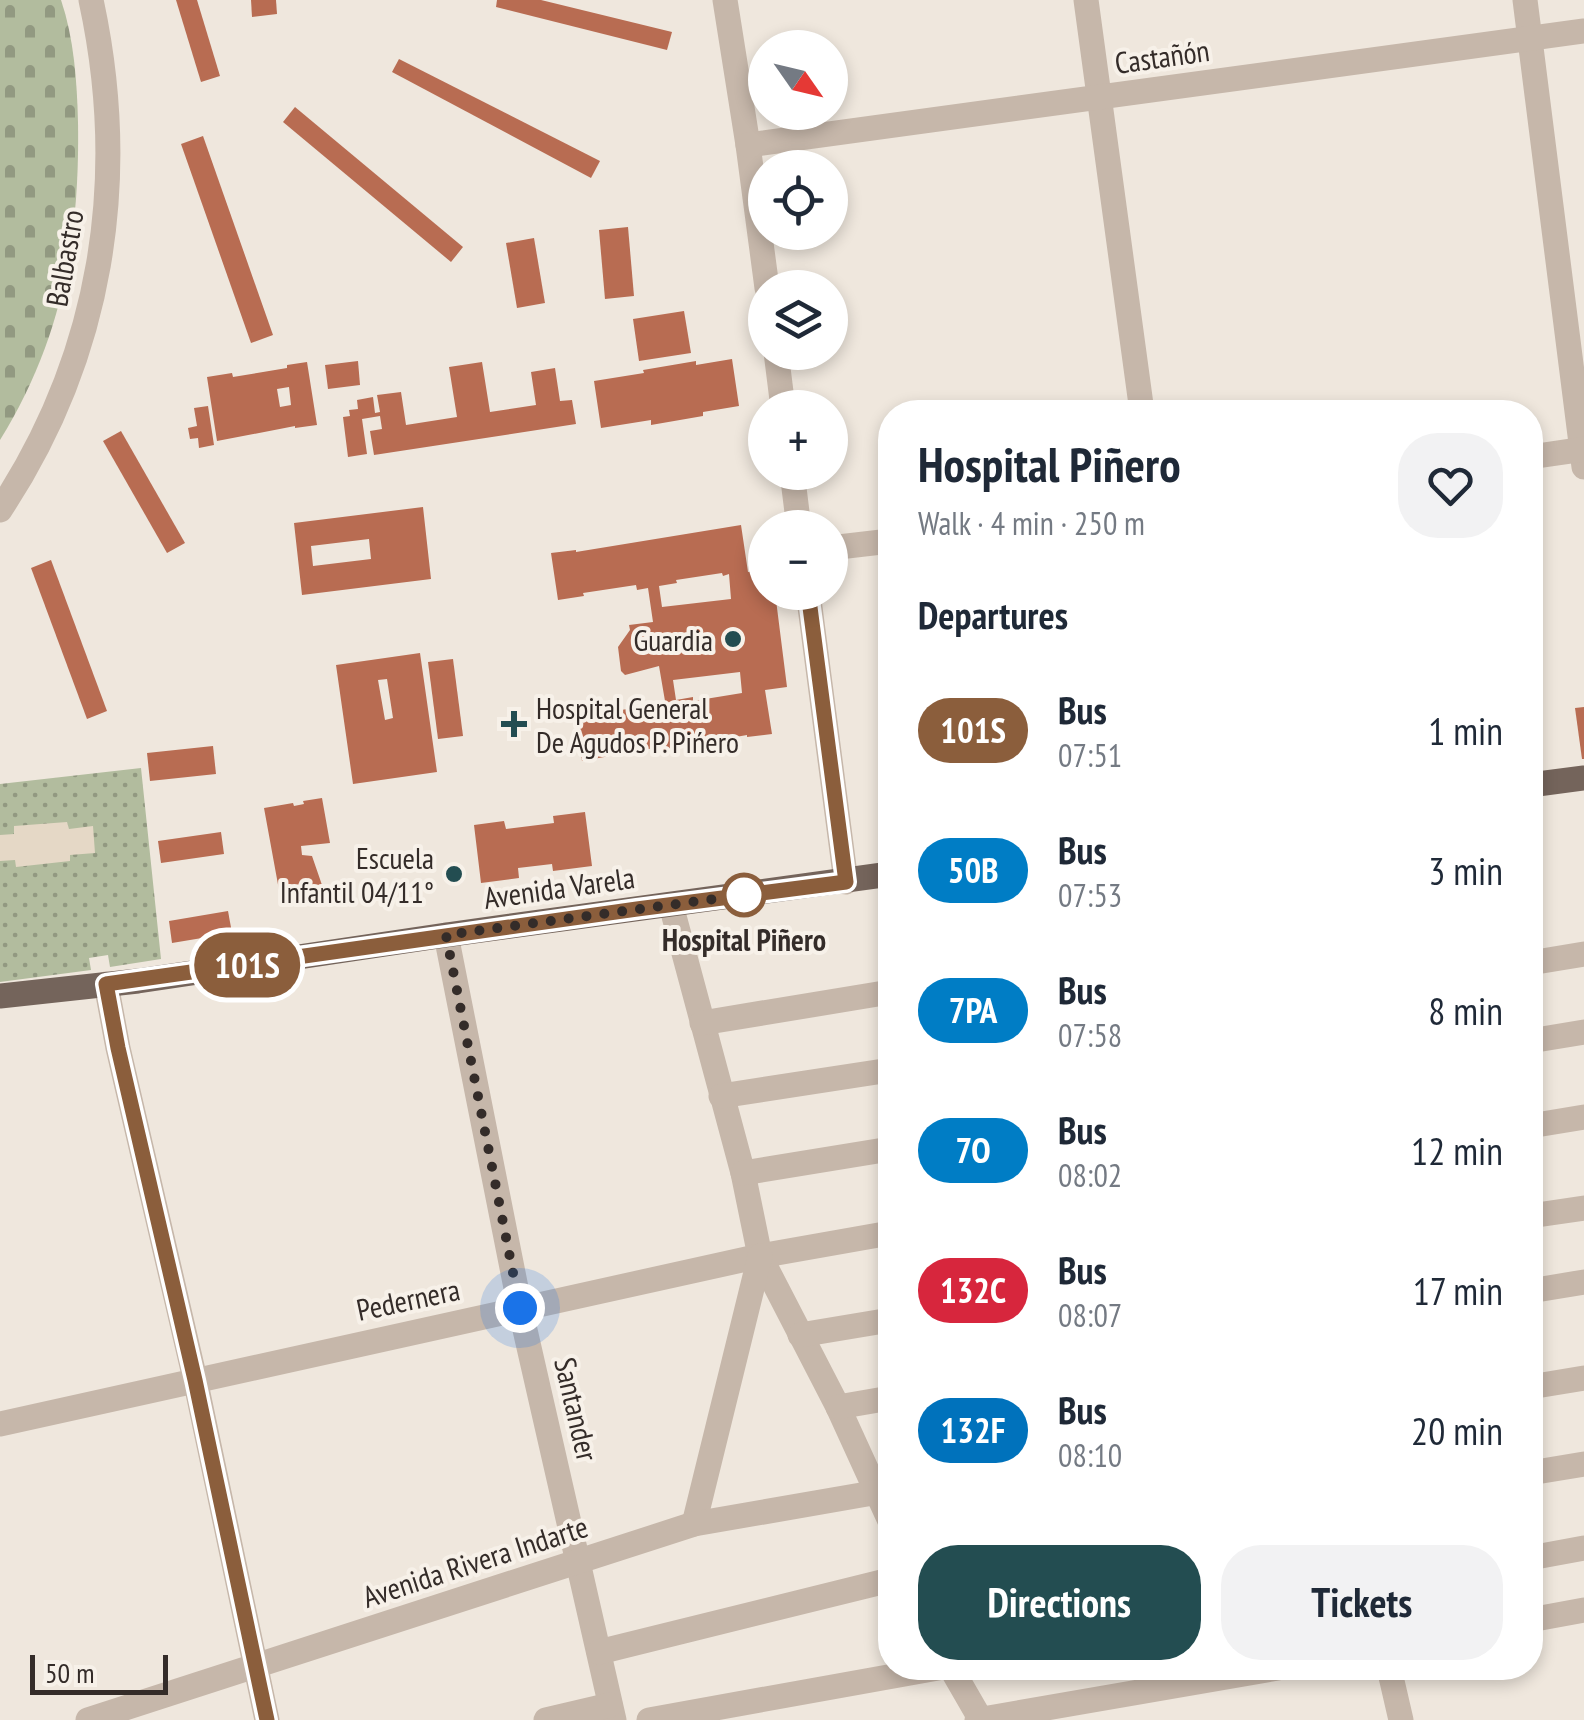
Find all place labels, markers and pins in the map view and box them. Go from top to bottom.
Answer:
place label: Guardia [634,620,713,659]
marker: Guardia [722,628,744,650]
place label: Hospital General De Agudos P. Pińero [536,688,739,761]
marker: Hospital General De Agudos P. Pińero [501,711,527,737]
place label: Escuela Infantil 04/11° [280,838,434,911]
marker: Escuela Infantil 04/11° [443,863,465,885]
marker: Hospital Piñero [723,874,765,916]
place label: Hospital Piñero [662,920,826,959]

